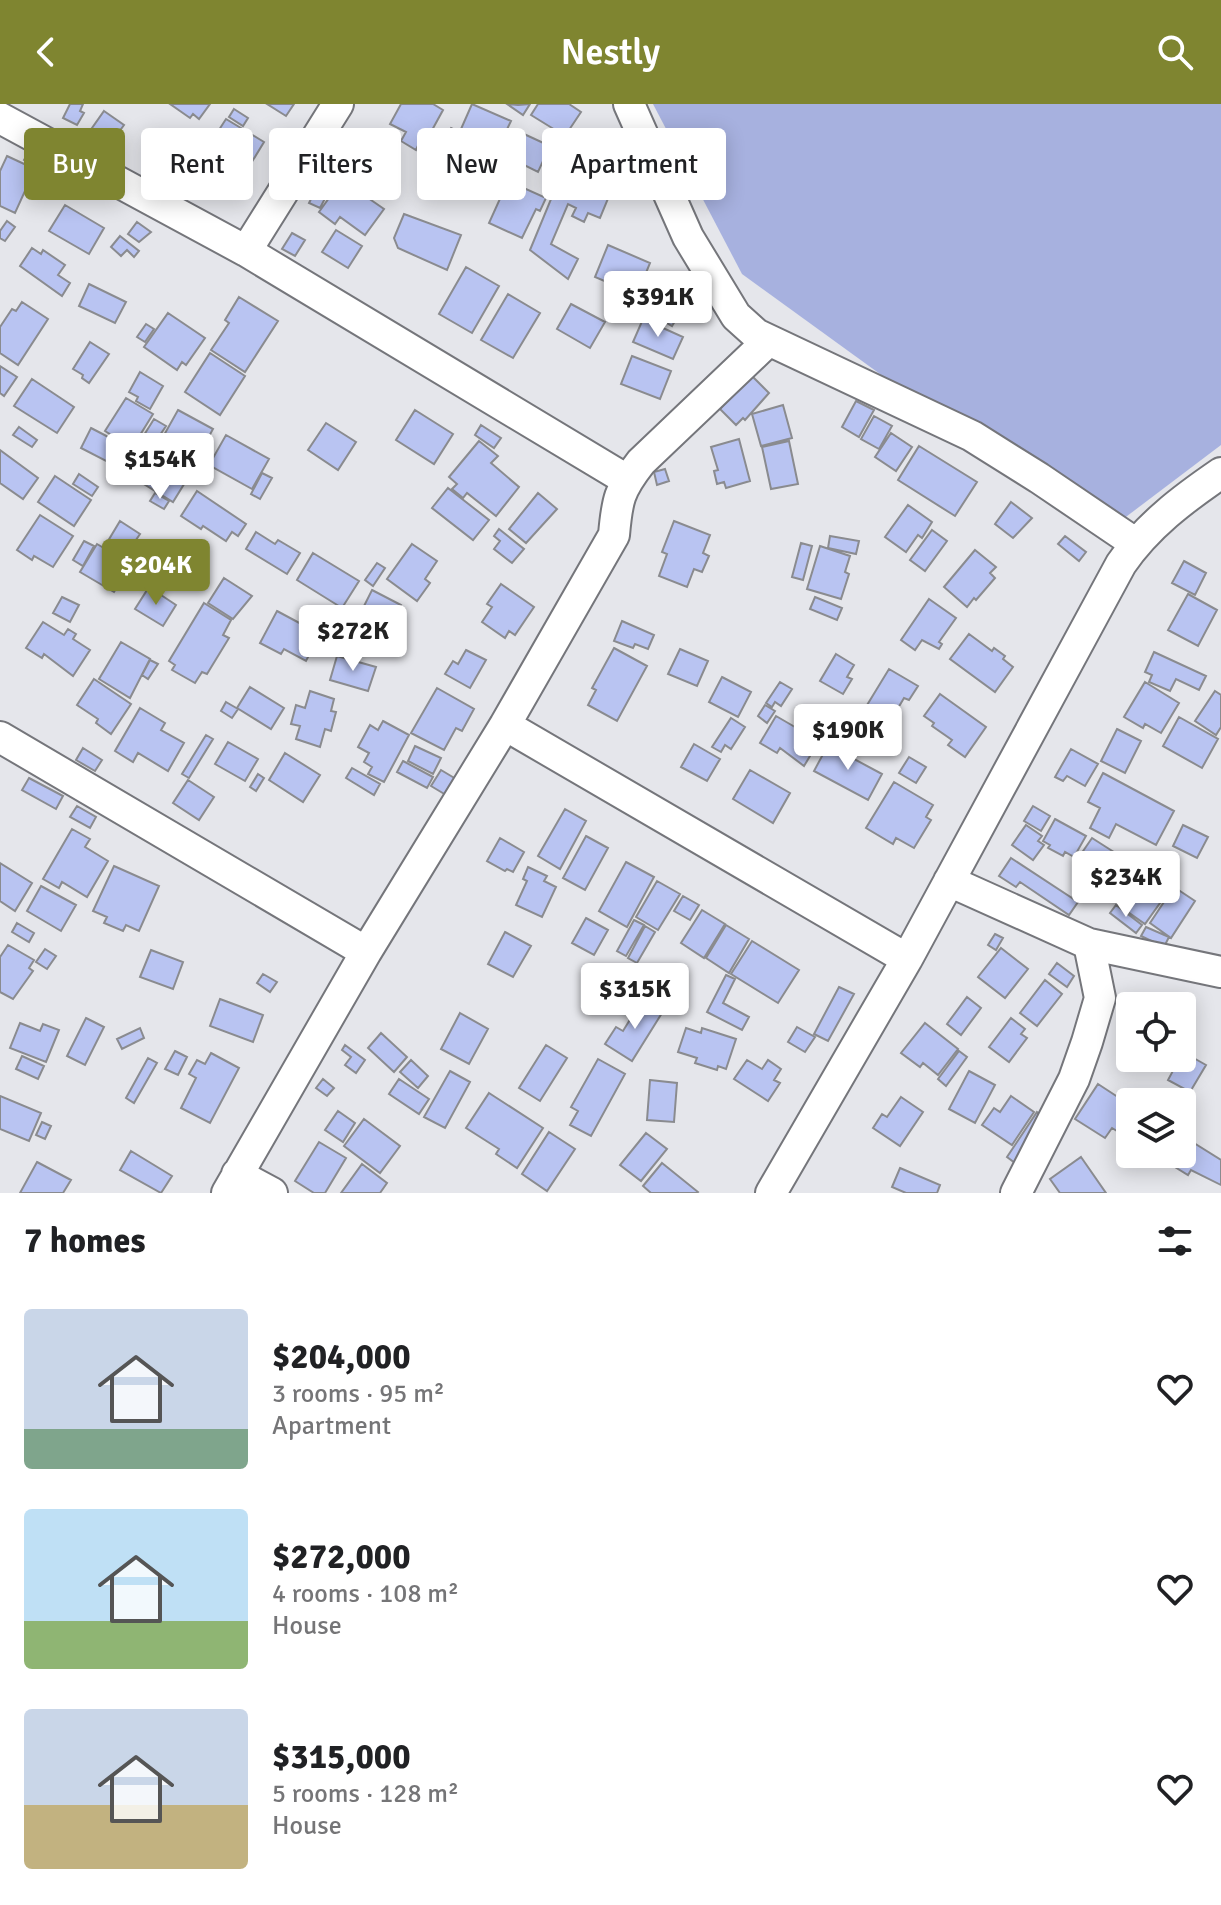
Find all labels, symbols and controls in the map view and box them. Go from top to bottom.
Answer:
icon: back [24,30,68,74]
text: Nestly [561,30,660,75]
icon: search [1153,30,1197,74]
chip: Buy [24,128,125,200]
chip: Rent [141,128,253,200]
chip: Filters [269,128,401,200]
chip: New [417,128,526,200]
chip: Apartment [542,128,726,200]
pin: $391K [602,271,714,339]
text: $391K [622,281,694,313]
pin: $154K [104,433,216,501]
text: $154K [124,443,196,475]
pin: $204K [100,539,212,607]
text: $204K [120,549,192,581]
pin: $272K [297,605,409,673]
text: $272K [317,615,389,647]
pin: $190K [792,704,904,772]
text: $190K [812,714,884,746]
pin: $234K [1070,851,1182,919]
text: $234K [1090,861,1162,893]
pin: $315K [579,963,691,1031]
text: $315K [599,973,671,1005]
map controls [1116,992,1196,1168]
button: locate [1116,992,1196,1072]
button: layers [1116,1088,1196,1168]
icon: filters [1153,1219,1197,1263]
text: 7 homes [24,1220,145,1262]
text: $204,000 [272,1336,411,1378]
icon: home [88,1341,184,1437]
icon: heart [1153,1367,1197,1411]
text: 3 rooms · 95 m² [272,1378,445,1410]
text: Apartment [272,1410,391,1442]
text: $272,000 [272,1536,411,1578]
icon: home [88,1541,184,1637]
icon: heart [1153,1567,1197,1611]
text: 4 rooms · 108 m² [272,1578,459,1610]
text: House [272,1610,342,1642]
text: $315,000 [272,1736,411,1778]
icon: home [88,1741,184,1837]
icon: heart [1153,1767,1197,1811]
text: 5 rooms · 128 m² [272,1778,459,1810]
text: House [272,1810,342,1842]

